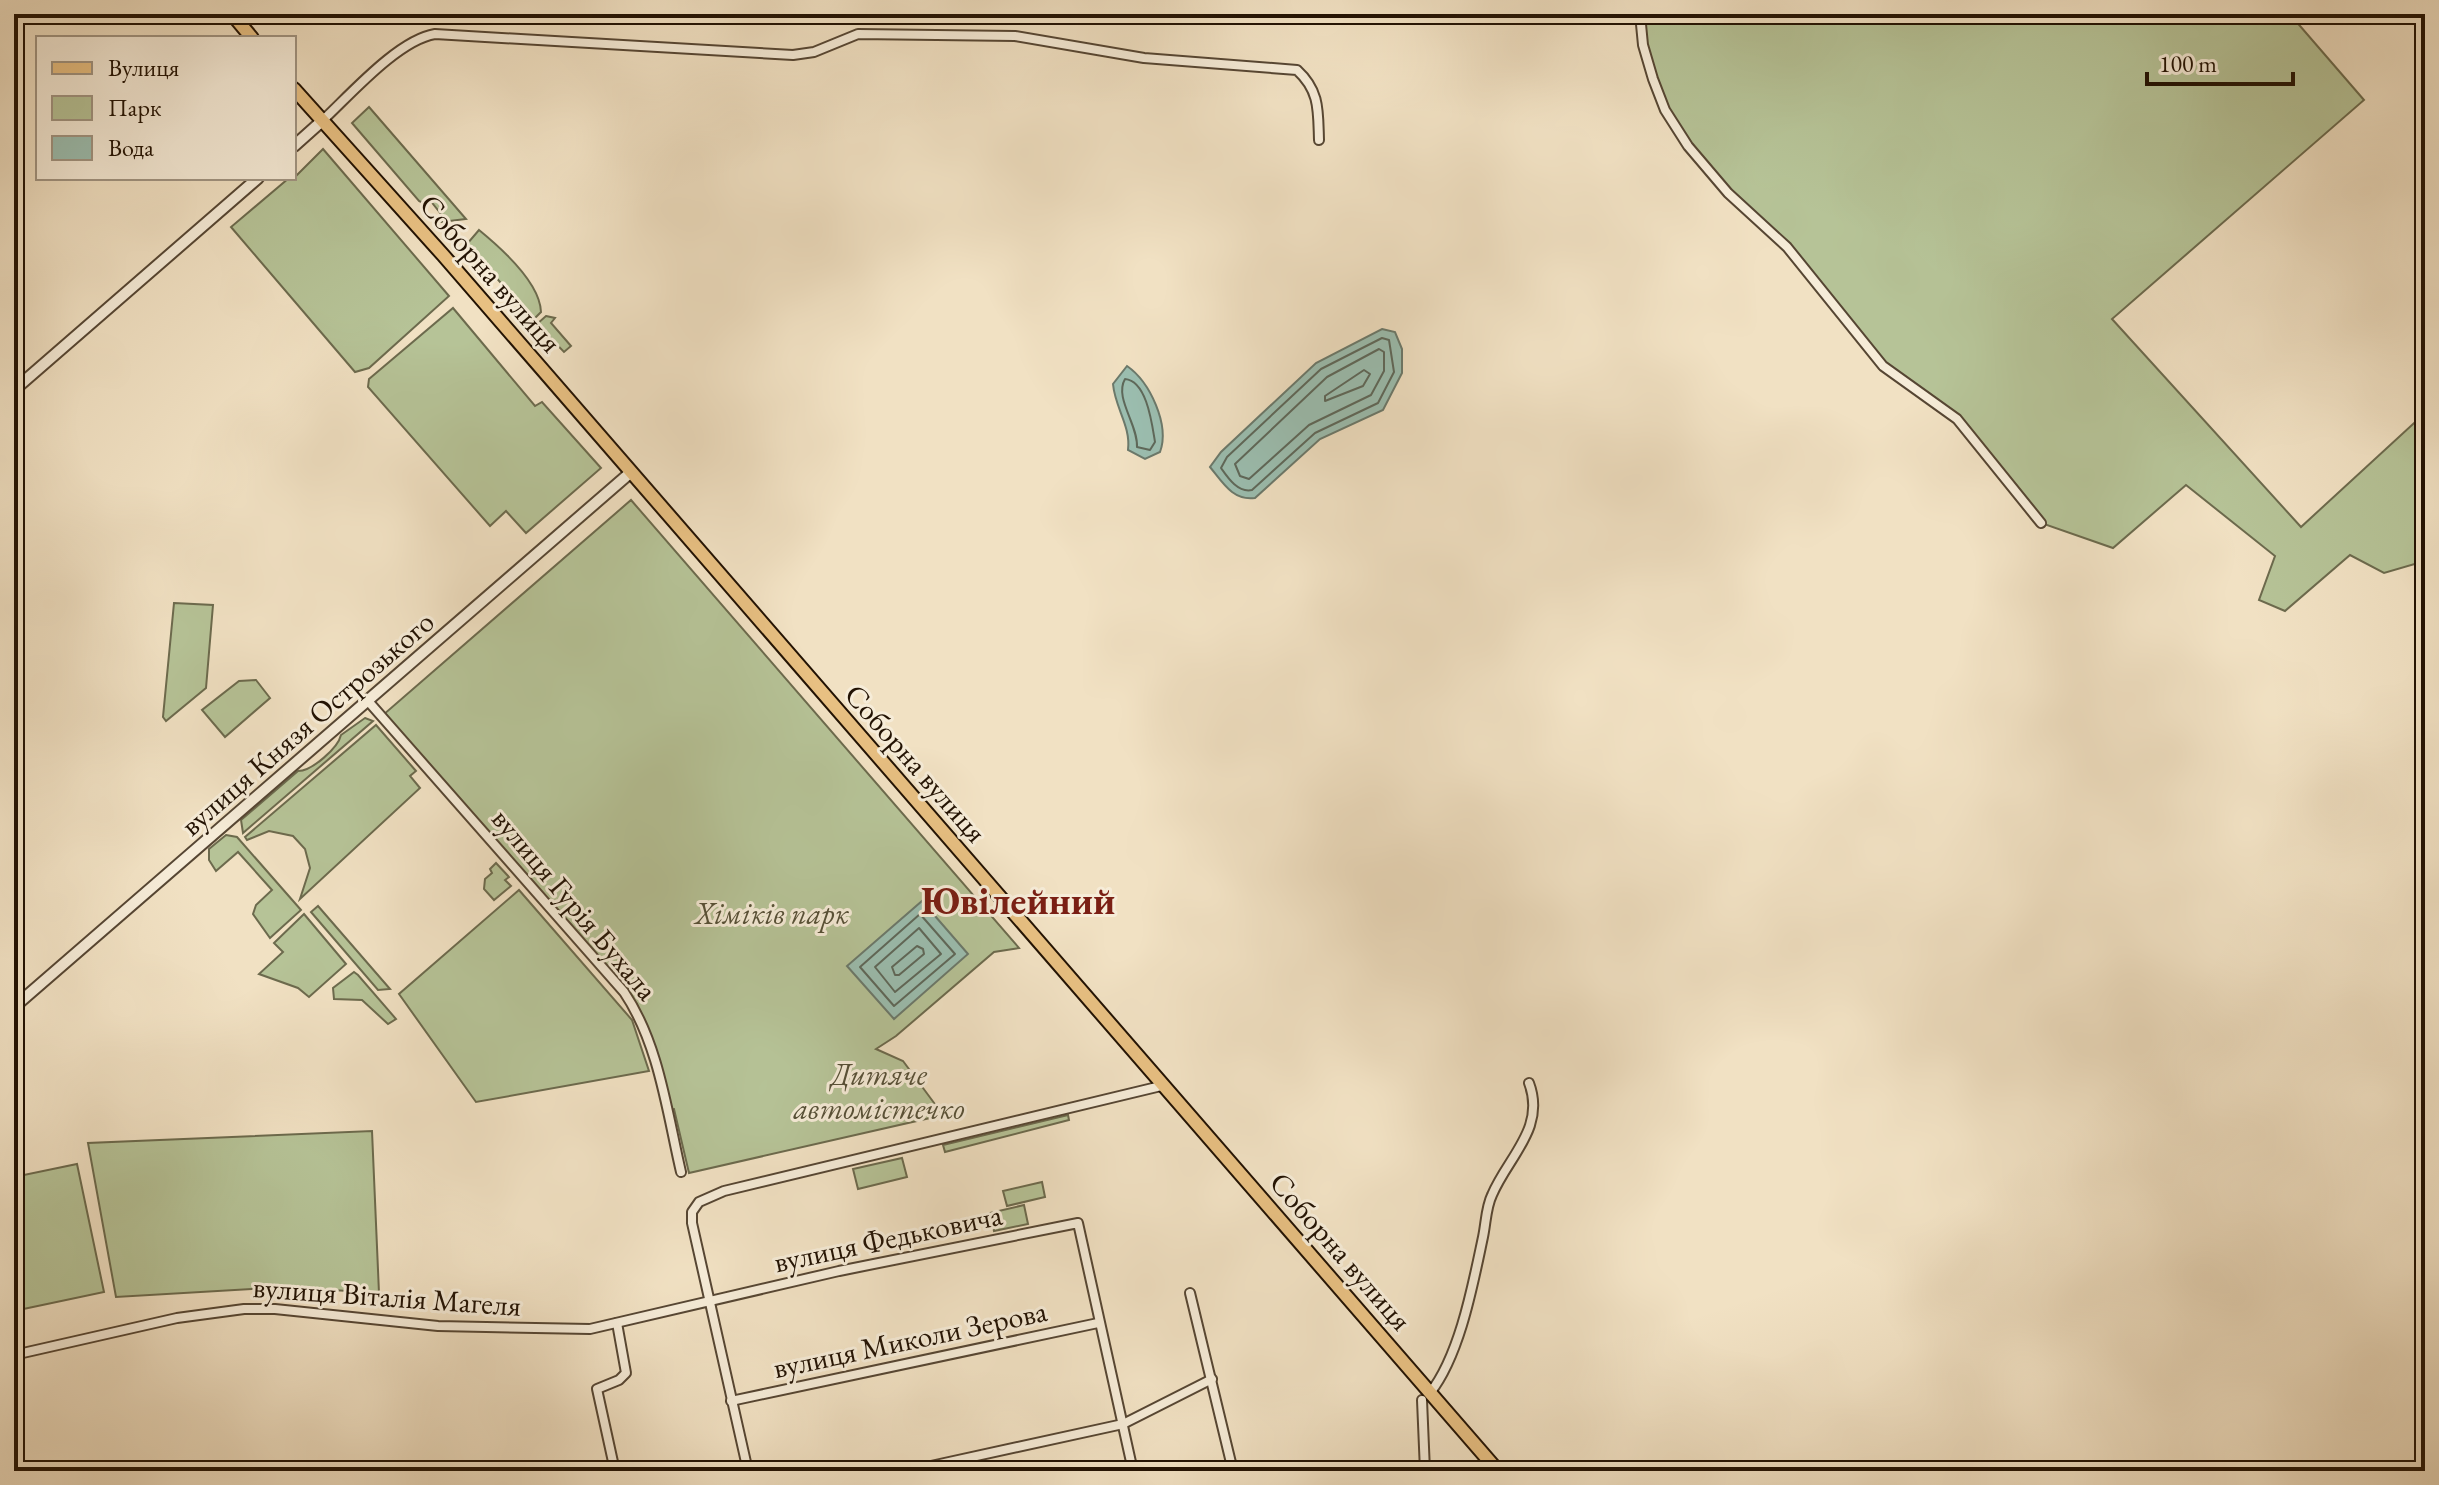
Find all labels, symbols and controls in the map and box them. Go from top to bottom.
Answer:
legend [36,36,296,180]
scale bar [2147,36,2293,86]
text: 100 m [2159,48,2217,79]
text: Вулиця [108,52,180,83]
text: Парк [108,92,162,123]
text: Вода [108,132,154,163]
street label: Соборна вулиця [411,185,571,361]
street label: вулиця Князя Острозького [172,602,442,844]
street label: Соборна вулиця [836,675,996,851]
street label: вулиця Гурія Бухала [483,800,667,1008]
district label: Ювілейний [921,876,1115,925]
park label: Хіміків парк [693,894,849,933]
park label: Дитяче автомістечко [792,1055,965,1128]
street label: Соборна вулиця [1261,1163,1421,1339]
street label: вулиця Федьковича [770,1195,1006,1281]
street label: вулиця Віталія Магеля [252,1267,522,1325]
street label: вулиця Миколи Зерова [770,1291,1050,1387]

